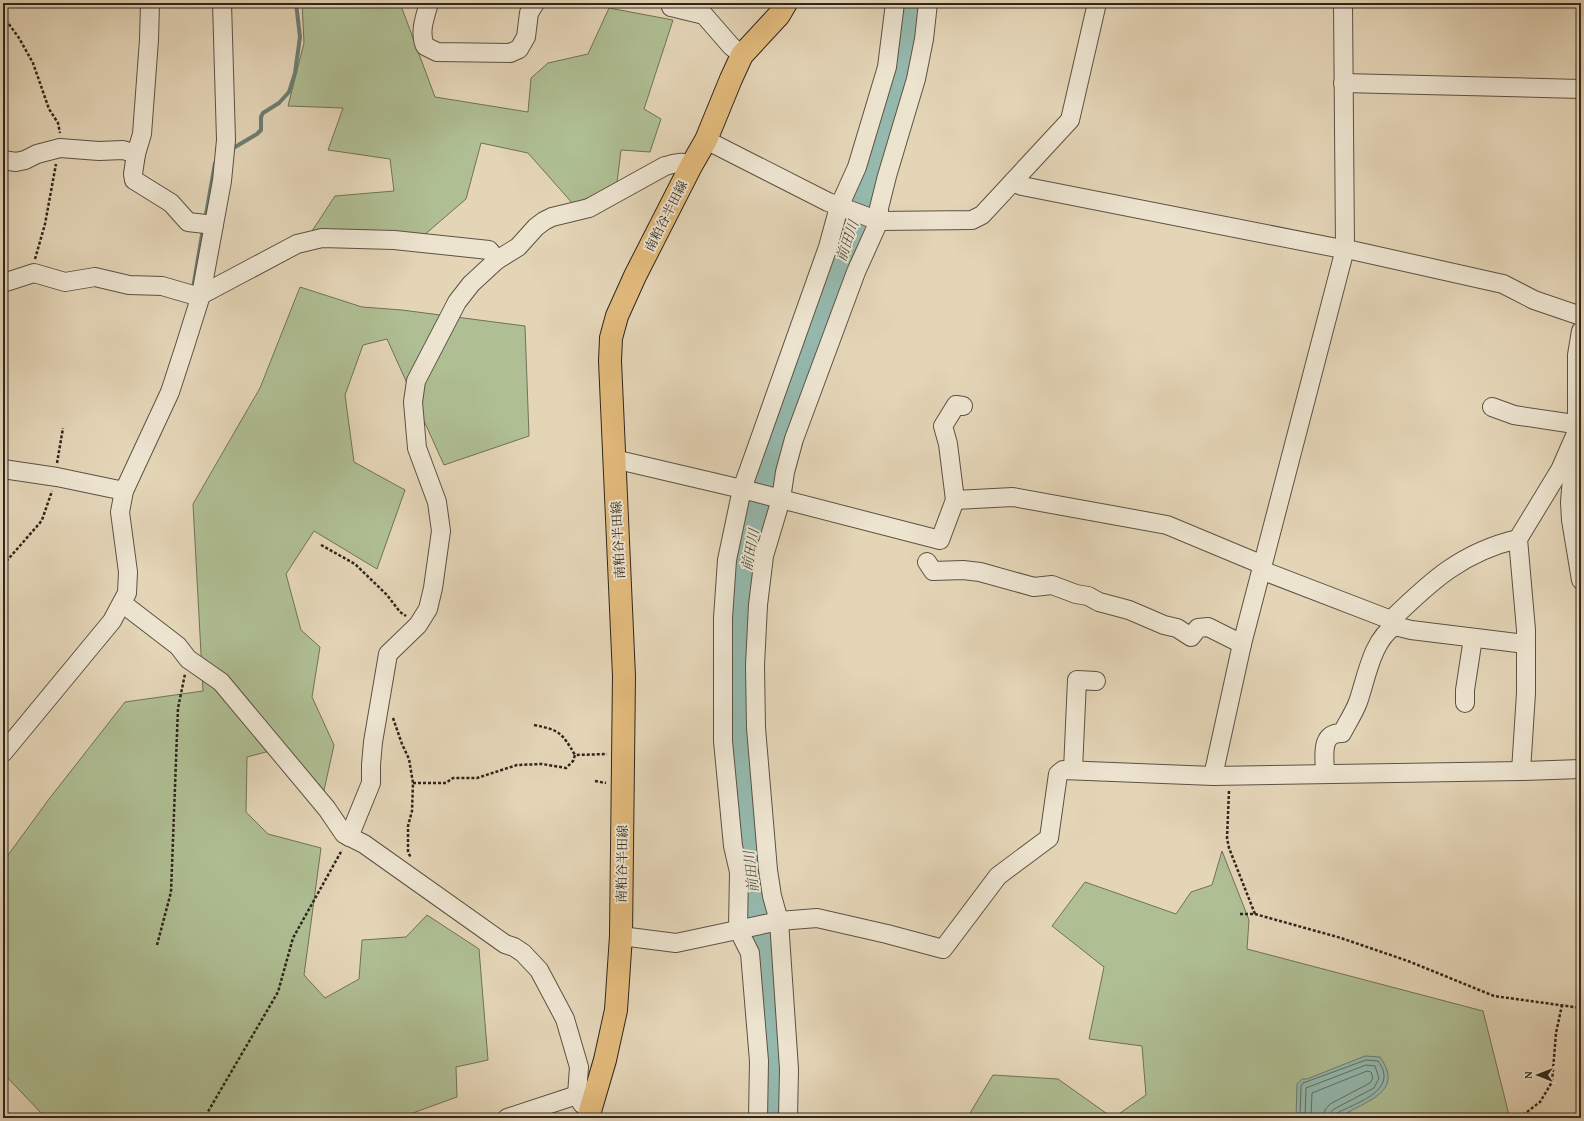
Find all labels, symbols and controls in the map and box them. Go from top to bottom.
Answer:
street label: 南粕谷半田線 [640,177,692,255]
water label: 前田川 [831,216,864,264]
street label: 南粕谷半田線 [606,501,630,579]
water label: 前田川 [736,526,764,573]
street label: 南粕谷半田線 [612,825,632,903]
water label: 前田川 [739,848,763,894]
north arrow [1518,1055,1558,1095]
text: N [1520,1071,1536,1079]

